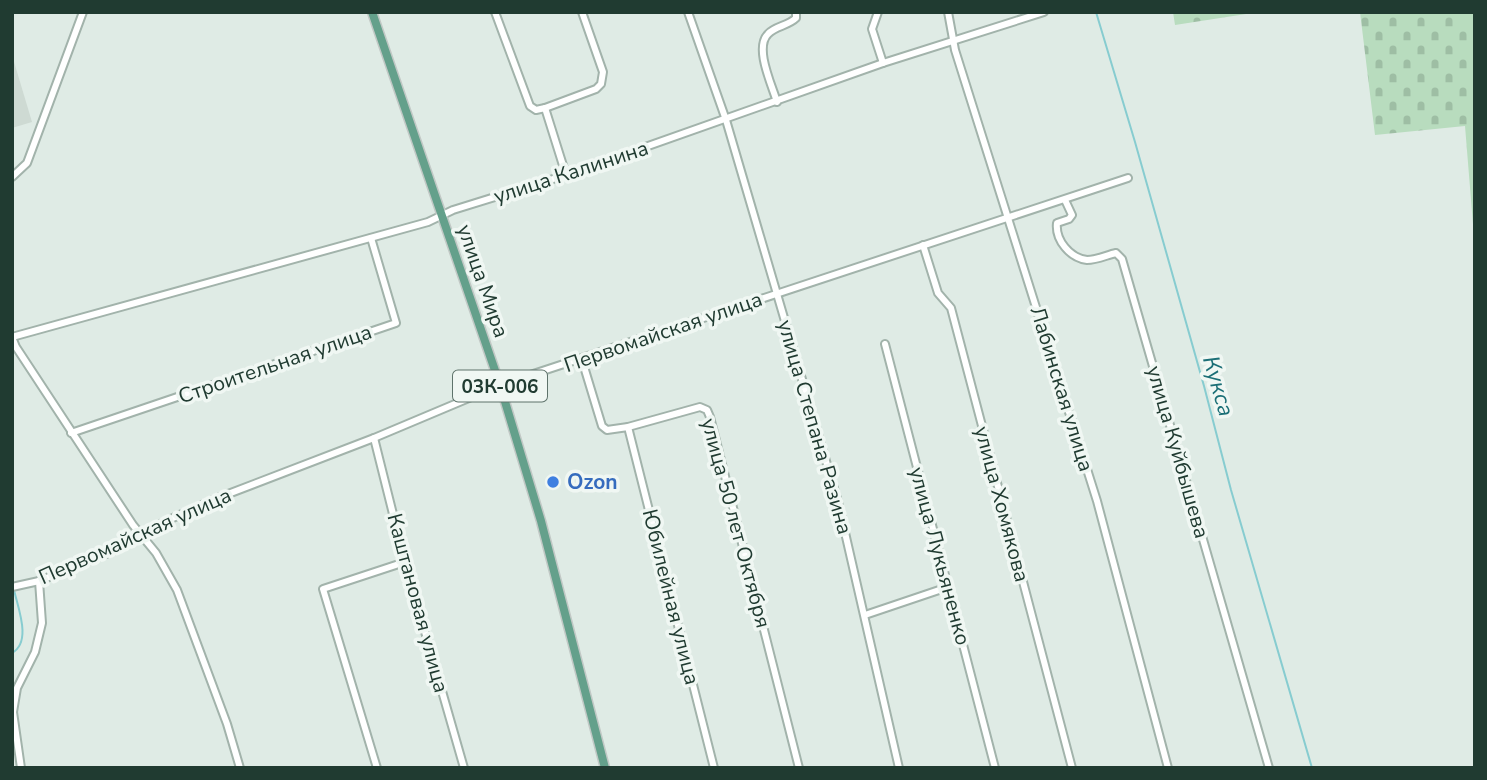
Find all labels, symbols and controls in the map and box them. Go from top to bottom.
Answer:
street label: улица Калинина [490,134,652,210]
street label: улица Мира [451,221,515,341]
street label: Первомайская улица [560,285,766,379]
street label: Лабинская улица [1024,303,1100,475]
street label: улица Степана Разина [771,316,859,538]
street label: Строительная улица [174,318,376,410]
water label: Кукса [1195,352,1242,420]
street label: улица Куйбышева [1140,362,1216,542]
road number: 03К-006 [453,370,547,402]
street label: улица 50 лет Октября [695,415,777,631]
street label: улица Хомякова [968,423,1036,585]
street label: улица Лукьяненко [903,464,977,648]
place label: Ozon [567,468,618,496]
marker: Ozon [545,474,561,490]
street label: Первомайская улица [34,481,236,591]
street label: Юбилейная улица [636,506,706,688]
street label: Каштановая улица [381,510,455,696]

